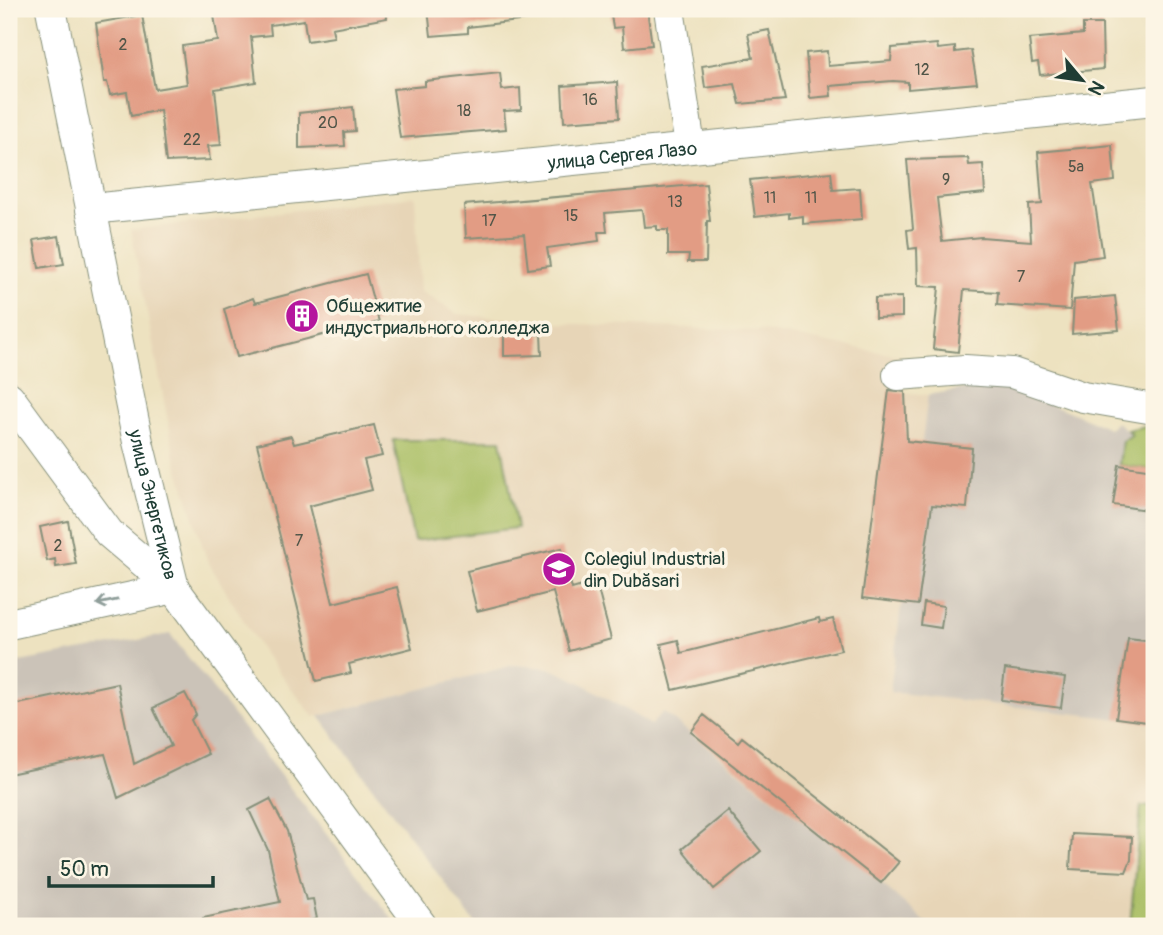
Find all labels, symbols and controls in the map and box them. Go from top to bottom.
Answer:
house number: 2 [119,35,128,55]
north arrow [1048,46,1118,116]
house number: 12 [914,60,930,80]
text: N [1082,76,1110,99]
house number: 16 [582,90,598,110]
house number: 18 [457,101,471,121]
house number: 20 [318,113,338,133]
house number: 22 [183,130,201,150]
street label: улица Сергея Лазо [545,136,698,176]
house number: 5а [1068,157,1084,177]
house number: 9 [942,170,950,190]
house number: 11 [764,188,776,208]
house number: 11 [805,188,817,208]
house number: 13 [667,192,683,212]
house number: 15 [564,206,578,226]
house number: 17 [482,211,497,231]
house number: 7 [1017,267,1026,287]
place label: Общежитие индустриального колледжа [326,294,550,340]
building icon: Общежитие индустриального колледжа [283,297,321,335]
street label: улица Энергетиков [123,426,183,582]
house number: 7 [295,531,304,551]
house number: 2 [54,536,63,556]
place label: Colegiul Industrial din Dubăsari [584,547,726,593]
school or university icon: Colegiul Industrial din Dubăsari [540,550,578,588]
one-way arrow [96,596,119,610]
scale bar [49,844,214,888]
text: 50 m [60,856,109,883]

